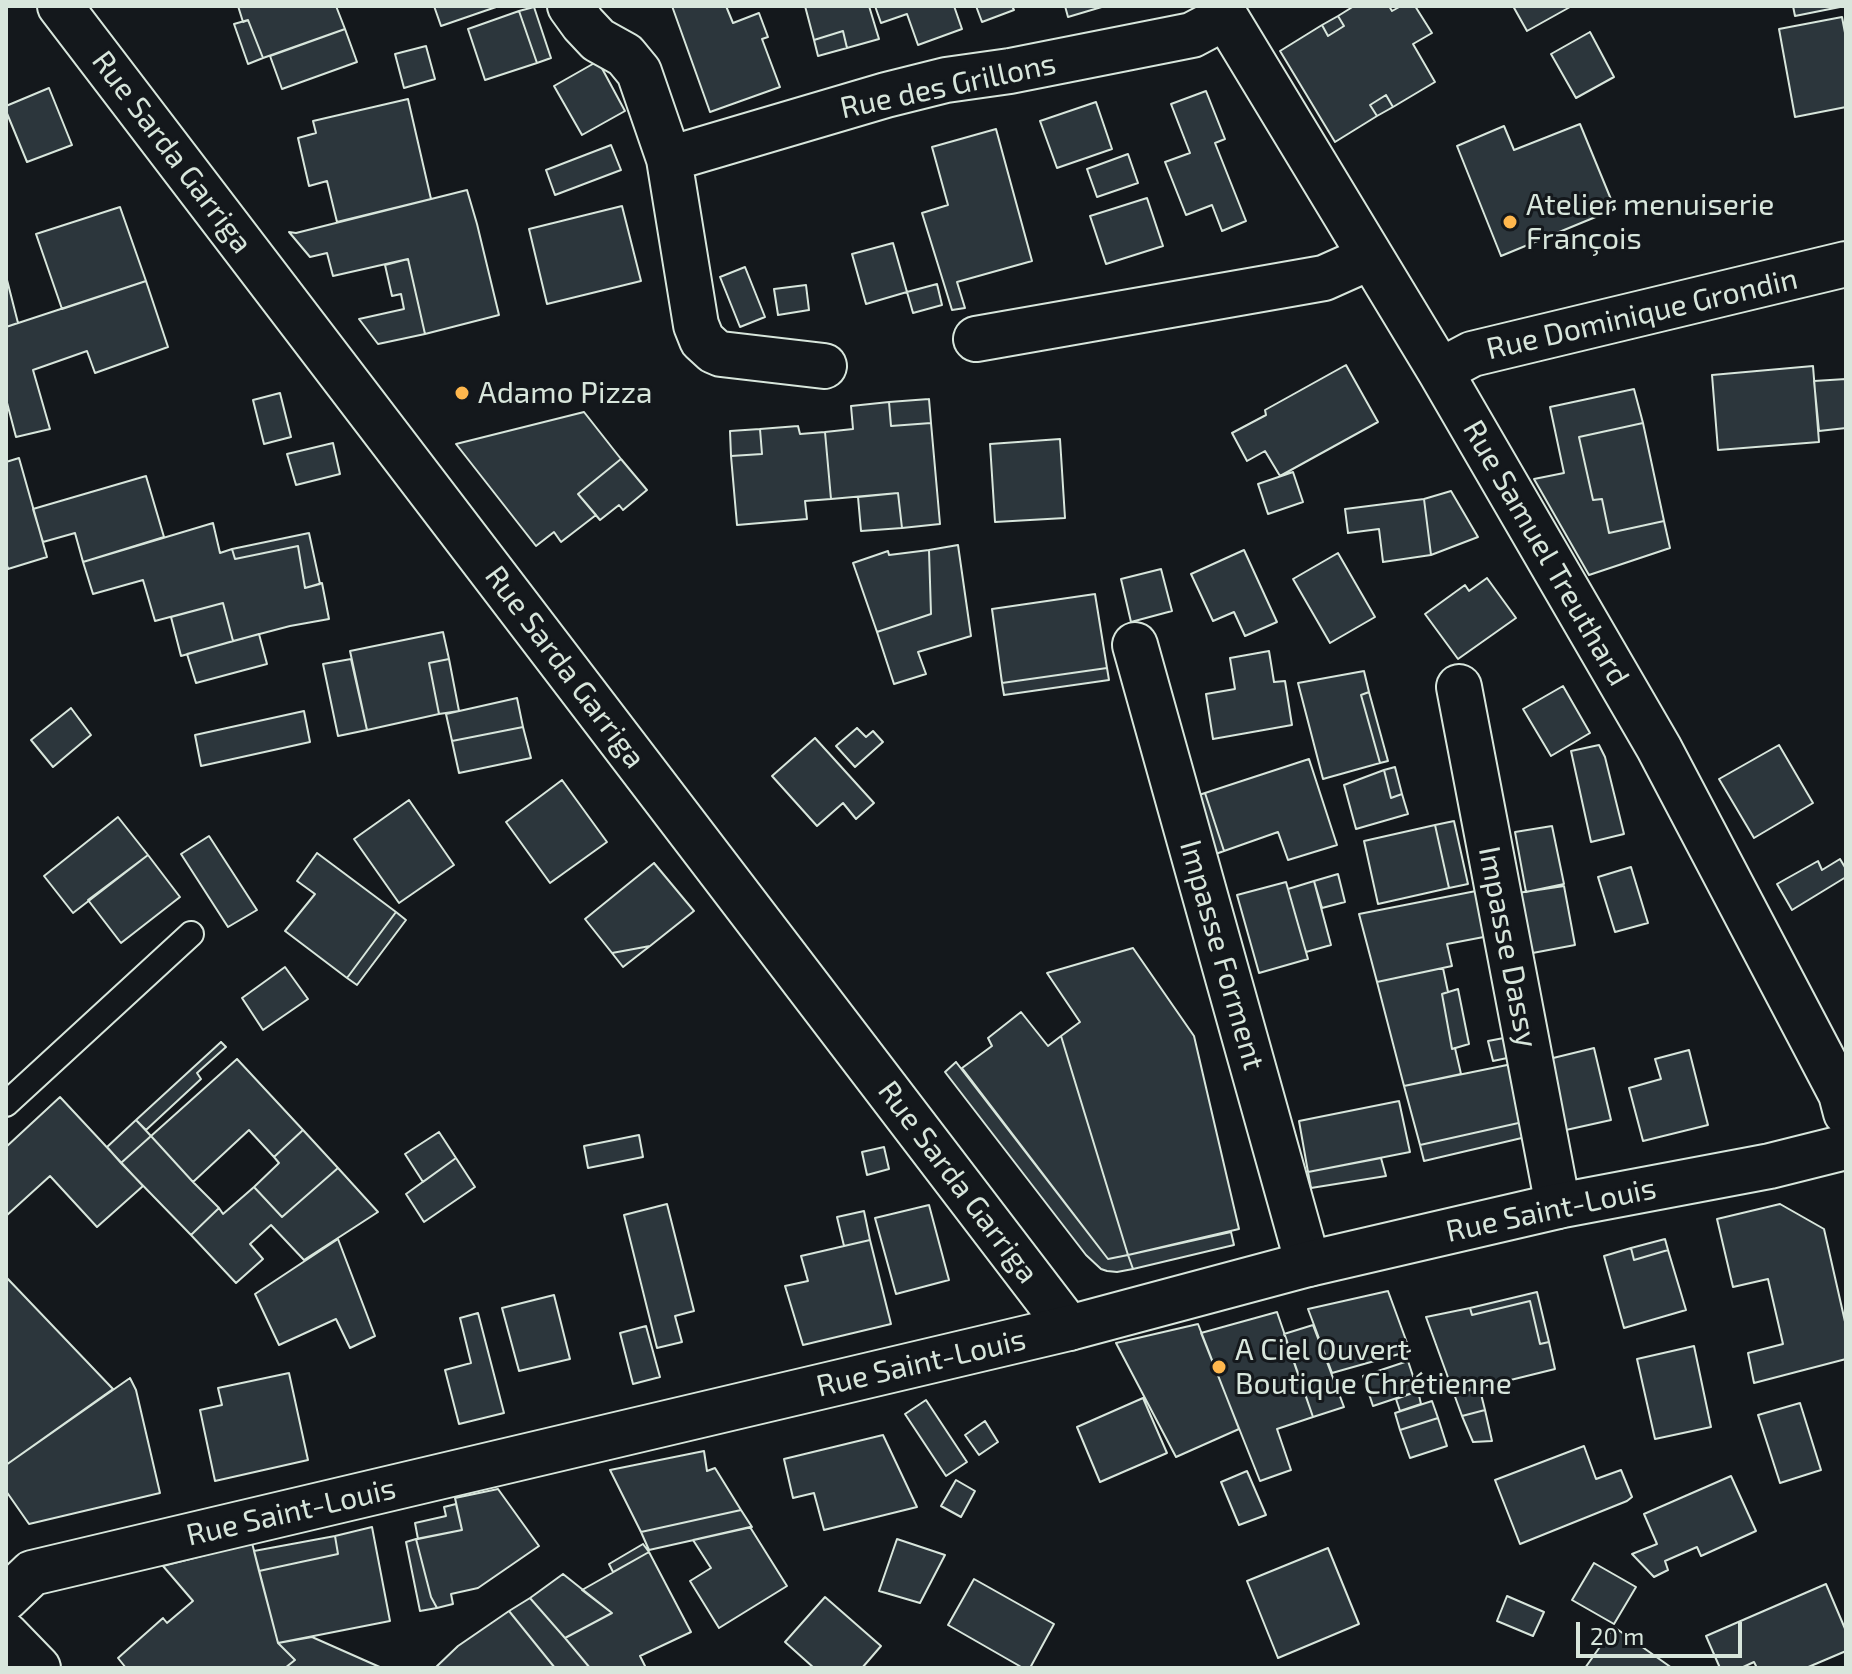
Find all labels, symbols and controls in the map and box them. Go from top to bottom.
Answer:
street label: Rue Sarda Garriga [84,44,260,260]
street label: Rue des Grillons [837,46,1059,126]
place label: Atelier menuiserie François [1526,187,1774,258]
marker: Atelier menuiserie François [1501,213,1519,231]
street label: Rue Dominique Grondin [1483,261,1801,367]
place label: Adamo Pizza [478,375,653,411]
marker: Adamo Pizza [453,384,471,402]
street label: Rue Samuel Treuthard [1455,414,1637,692]
street label: Rue Sarda Garriga [477,559,653,775]
street label: Impasse Forment [1172,836,1272,1074]
street label: Impasse Dassy [1471,843,1545,1051]
street label: Rue Sarda Garriga [870,1074,1046,1290]
street label: Rue Saint-Louis [1443,1170,1659,1250]
street label: Rue Saint-Louis [813,1321,1029,1405]
place label: A Ciel Ouvert Boutique Chrétienne [1235,1332,1512,1402]
marker: A Ciel Ouvert Boutique Chrétienne [1210,1358,1228,1376]
street label: Rue Saint-Louis [183,1470,399,1554]
scale bar [1580,1606,1746,1656]
text: 20 m [1590,1621,1644,1650]

